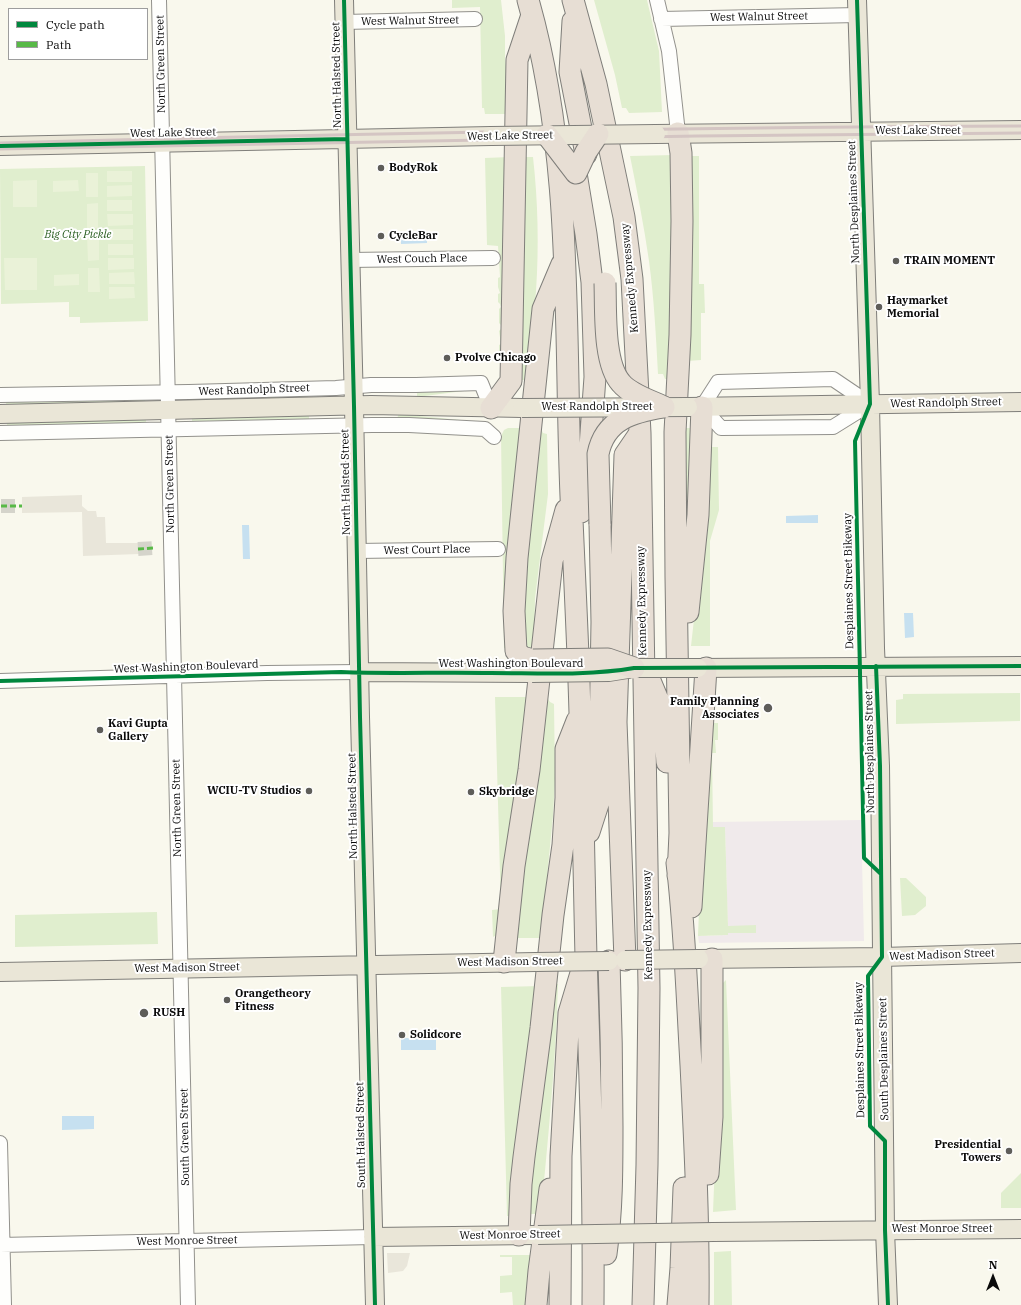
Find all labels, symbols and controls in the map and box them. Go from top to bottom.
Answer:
legend [8,8,148,60]
street label: West Walnut Street [710,10,808,24]
street label: West Walnut Street [361,14,459,28]
street label: North Green Street [154,15,168,113]
text: Cycle path [46,17,105,32]
street label: North Halsted Street [329,22,345,128]
text: Path [46,37,71,52]
street label: West Lake Street [875,124,961,138]
street label: West Lake Street [130,126,216,140]
street label: West Lake Street [467,129,553,143]
street label: North Desplaines Street [845,140,863,264]
place label: BodyRok [389,161,438,175]
marker: BodyRok [376,163,386,173]
street label: Kennedy Expressway [619,223,641,333]
park label: Big City Pickle [45,228,111,242]
place label: CycleBar [389,229,437,243]
marker: CycleBar [376,231,386,241]
street label: West Couch Place [377,252,467,266]
place label: TRAIN MOMENT [904,254,995,268]
marker: TRAIN MOMENT [891,256,901,266]
place label: Haymarket Memorial [887,294,948,320]
marker: Haymarket Memorial [874,302,884,312]
place label: Pvolve Chicago [455,351,536,365]
marker: Pvolve Chicago [442,353,452,363]
street label: West Randolph Street [198,381,310,399]
street label: West Randolph Street [890,395,1002,411]
street label: West Randolph Street [541,400,653,414]
street label: North Halsted Street [338,429,354,535]
street label: North Green Street [163,435,177,533]
street label: Desplaines Street Bikeway [841,513,857,649]
street label: West Court Place [383,543,471,557]
street label: Kennedy Expressway [634,546,650,656]
street label: West Washington Boulevard [438,657,584,671]
street label: West Washington Boulevard [113,658,259,676]
street label: North Desplaines Street [862,690,878,814]
place label: Family Planning Associates [670,695,759,721]
marker: Family Planning Associates [762,702,774,714]
place label: Kavi Gupta Gallery [108,717,168,743]
marker: Kavi Gupta Gallery [95,725,105,735]
street label: North Halsted Street [345,753,361,859]
street label: North Green Street [170,759,184,857]
place label: WCIU-TV Studios [207,784,301,798]
place label: Skybridge [479,785,534,799]
marker: WCIU-TV Studios [304,786,314,796]
marker: Skybridge [466,787,476,797]
street label: Kennedy Expressway [640,870,656,980]
street label: West Madison Street [889,947,995,963]
street label: West Madison Street [457,954,563,970]
street label: West Madison Street [134,960,240,976]
street label: Desplaines Street Bikeway [852,982,868,1118]
place label: Orangetheory Fitness [235,987,311,1013]
marker: Orangetheory Fitness [222,995,232,1005]
street label: South Desplaines Street [876,997,892,1121]
place label: RUSH [153,1006,185,1020]
marker: RUSH [138,1007,150,1019]
place label: Solidcore [410,1028,461,1042]
marker: Solidcore [397,1030,407,1040]
street label: South Halsted Street [353,1082,369,1188]
street label: South Green Street [178,1088,192,1186]
place label: Presidential Towers [934,1138,1001,1164]
marker: Presidential Towers [1004,1146,1014,1156]
street label: West Monroe Street [891,1222,993,1236]
street label: West Monroe Street [459,1228,561,1242]
street label: West Monroe Street [136,1234,238,1248]
north arrow [973,1257,1013,1297]
text: N [989,1258,997,1272]

